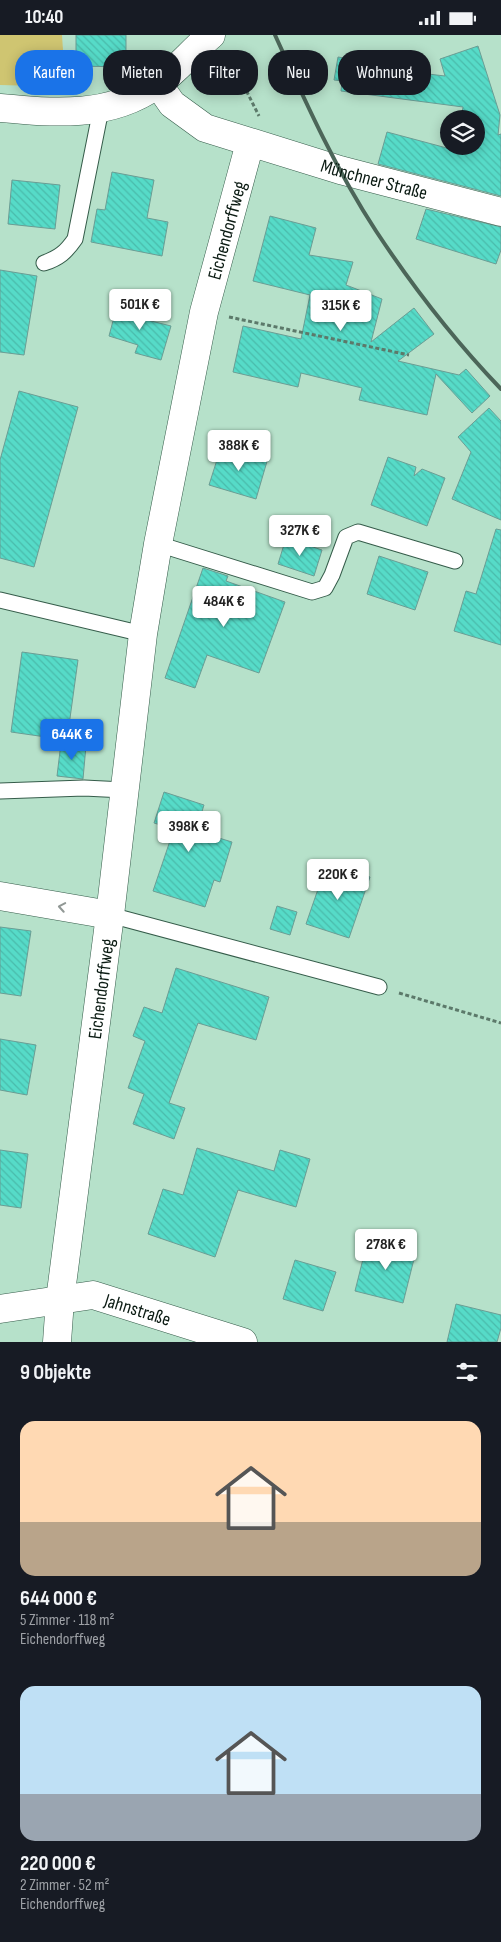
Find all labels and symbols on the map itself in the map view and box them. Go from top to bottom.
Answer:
street label: Münchner Straße [318,155,430,205]
street label: Eichendorffweg [203,178,252,282]
pin: 501K € [99,289,181,331]
pin: 315K € [300,289,382,332]
pin: 388K € [198,429,280,472]
pin: 327K € [259,515,341,557]
pin: 484K € [183,585,265,628]
pin: 644K € [31,719,113,761]
pin: 398K € [148,811,230,853]
pin: 220K € [297,859,379,901]
one-way arrow [58,902,67,912]
street label: Eichendorffweg [84,937,120,1041]
pin: 278K € [345,1229,427,1271]
street label: Jahnstraße [100,1289,173,1332]

